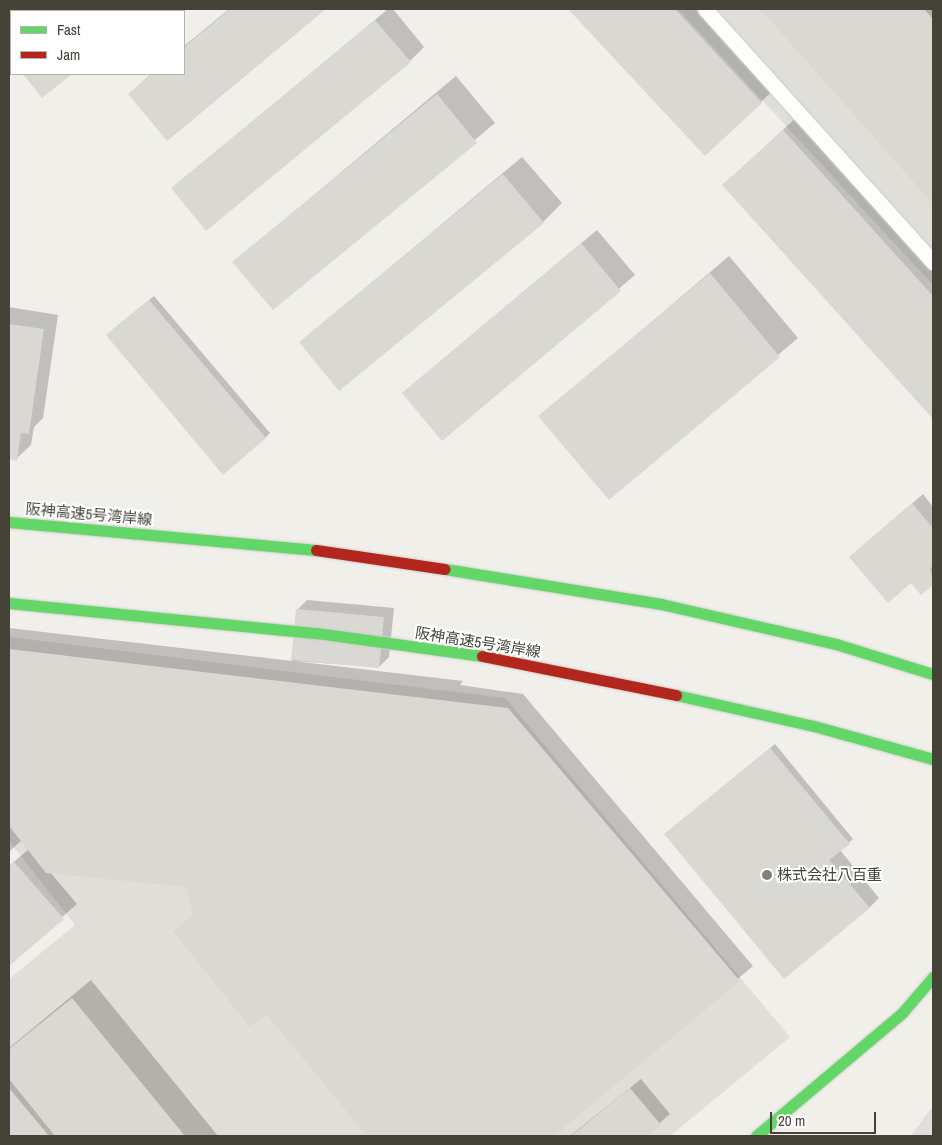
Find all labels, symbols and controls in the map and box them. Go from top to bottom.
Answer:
legend [10,10,185,75]
text: Fast [57,19,80,40]
text: Jam [57,44,80,65]
street label: 阪神高速5号湾岸線 [25,500,153,528]
street label: 阪神高速5号湾岸線 [414,623,542,661]
place label: 株式会社八百重 [777,866,882,884]
marker: 株式会社八百重 [761,869,773,881]
scale bar [772,1102,878,1134]
text: 20 m [778,1110,805,1131]

